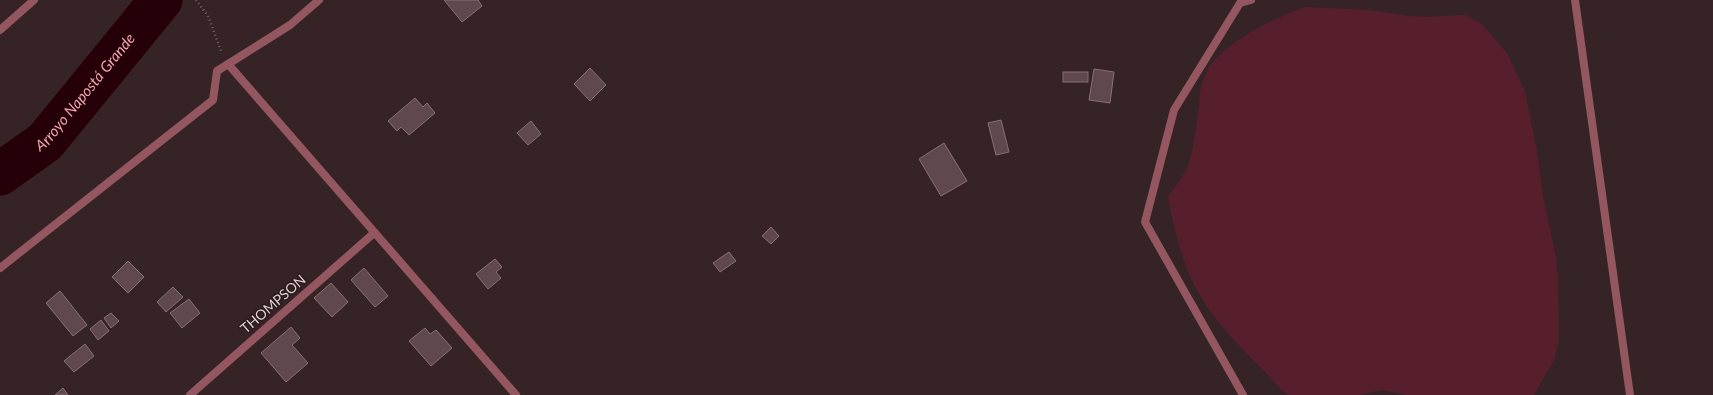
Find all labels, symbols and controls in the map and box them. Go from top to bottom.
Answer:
water label: Arroyo Napostá Grande [30,29,138,155]
street label: THOMPSON [237,271,309,337]

